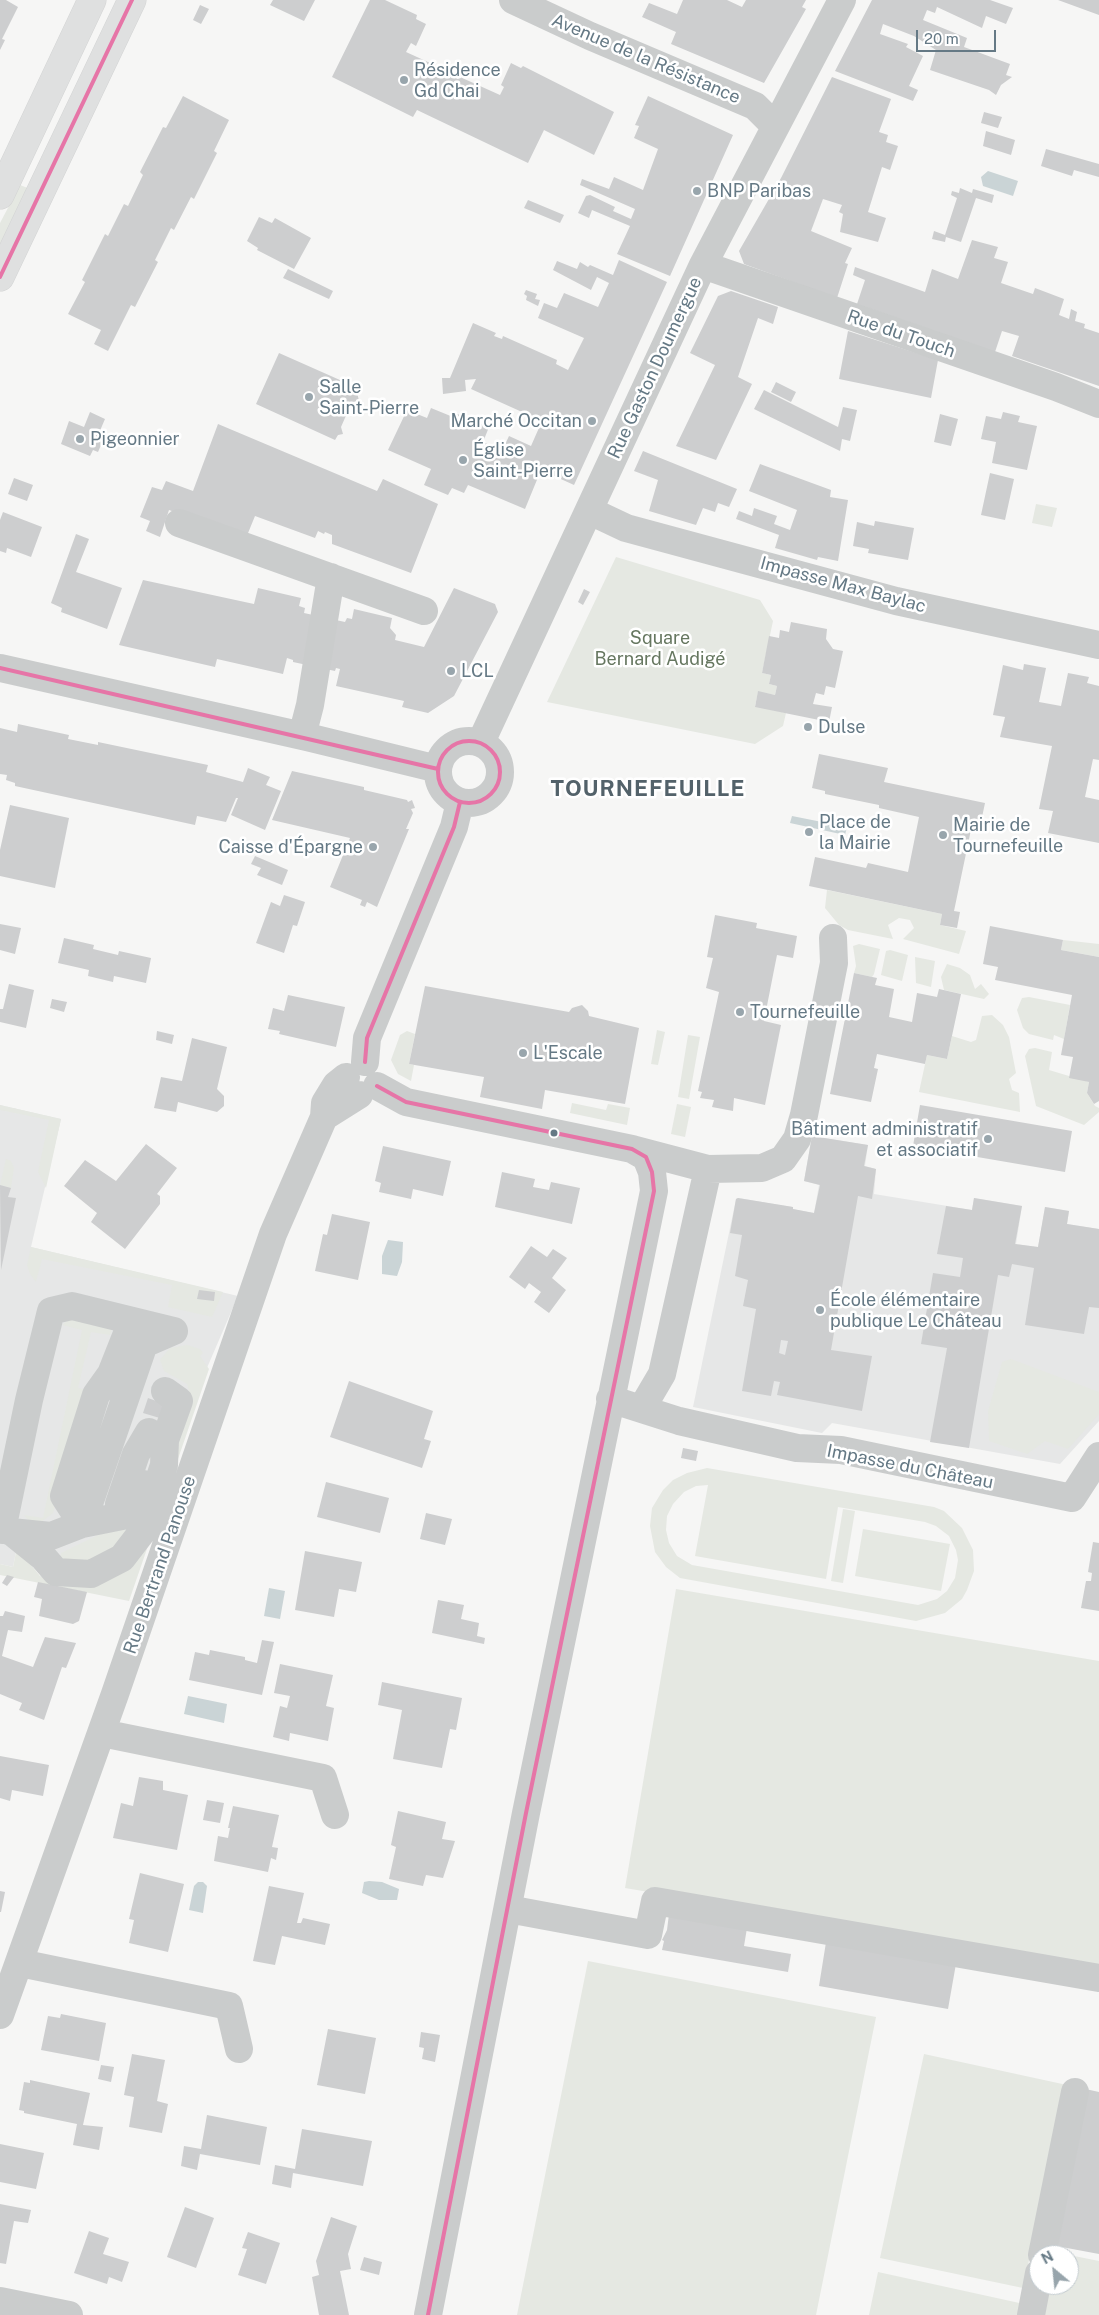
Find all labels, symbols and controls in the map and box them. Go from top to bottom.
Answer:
street label: Avenue de la Résistance [548,9,744,109]
scale bar [919,20,999,52]
text: 20 m [924,30,959,47]
place label: Résidence Gd Chai [414,59,501,102]
marker: Résidence Gd Chai [398,74,410,86]
place label: BNP Paribas [707,180,811,202]
marker: BNP Paribas [691,185,703,197]
street label: Rue Gaston Doumergue [603,274,707,462]
street label: Rue du Touch [844,305,958,363]
place label: Salle Saint-Pierre [319,376,419,418]
marker: Salle Saint-Pierre [303,391,315,403]
place label: Marché Occitan [450,410,582,432]
marker: Marché Occitan [586,415,598,427]
place label: Pigeonnier [90,428,180,450]
marker: Pigeonnier [74,433,86,445]
place label: Église Saint-Pierre [473,439,573,482]
marker: Église Saint-Pierre [457,454,469,466]
street label: Impasse Max Baylac [758,553,928,617]
park label: Square Bernard Audigé [594,627,726,670]
place label: LCL [461,660,494,682]
marker: LCL [445,665,457,677]
place label: Dulse [818,716,866,738]
marker: Dulse [802,721,814,733]
district label: TOURNEFEUILLE [549,776,747,802]
place label: Place de la Mairie [819,811,891,854]
place label: Mairie de Tournefeuille [953,814,1063,856]
marker: Place de la Mairie [803,826,815,838]
marker: Mairie de Tournefeuille [937,829,949,841]
place label: Caisse d'Épargne [218,836,363,858]
marker: Caisse d'Épargne [367,841,379,853]
place label: Tournefeuille [750,1001,860,1023]
marker: Tournefeuille [734,1006,746,1018]
place label: L'Escale [533,1042,603,1064]
marker: L'Escale [517,1047,529,1059]
place label: Bâtiment administratif et associatif [791,1118,978,1160]
unlabelled marker [549,1128,559,1138]
marker: Bâtiment administratif et associatif [982,1133,994,1145]
place label: École élémentaire publique Le Château [830,1289,1002,1332]
marker: École élémentaire publique Le Château [814,1304,826,1316]
street label: Impasse du Château [825,1440,995,1494]
street label: Rue Bertrand Panouse [119,1473,201,1657]
north arrow [1029,2245,1079,2295]
text: N [1039,2248,1056,2267]

